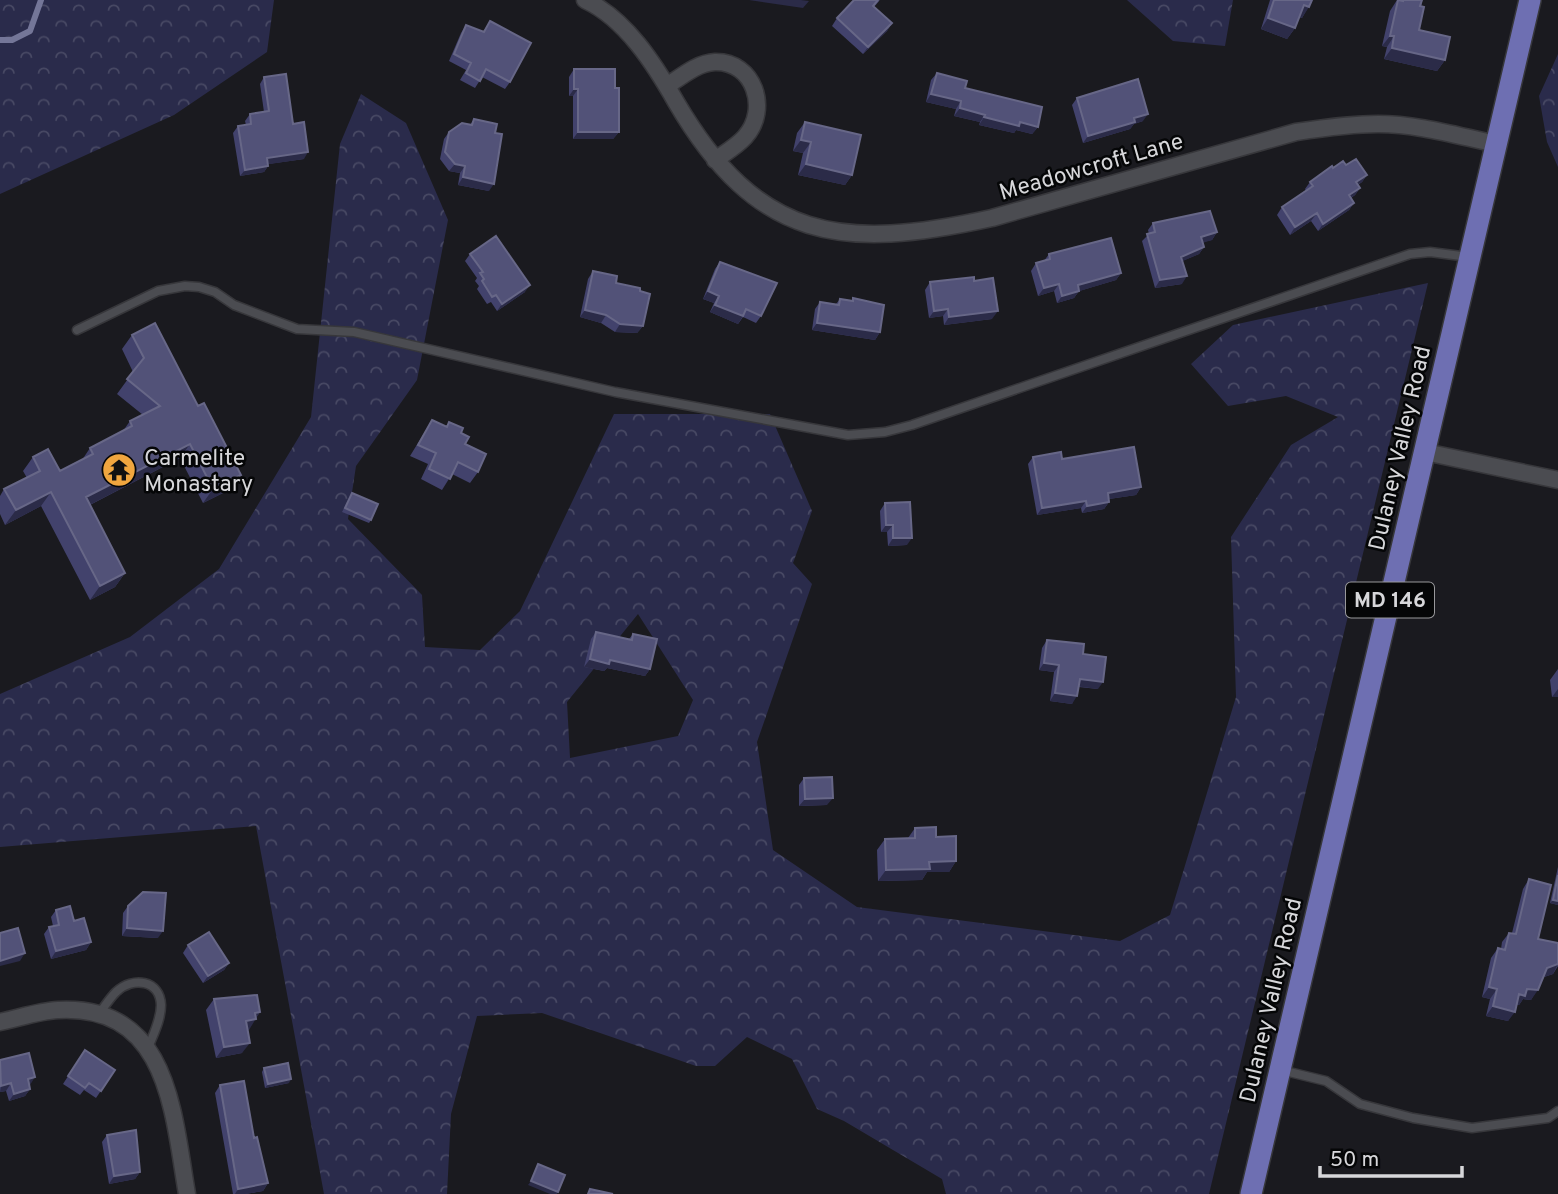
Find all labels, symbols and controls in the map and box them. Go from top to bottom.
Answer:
street label: Meadowcroft Lane [996,128,1187,209]
street label: Dulaney Valley Road [1364,343,1439,554]
place label: Carmelite Monastary [144,445,253,500]
temple icon: Carmelite Monastary [100,451,138,489]
road number: MD 146 [1346,582,1434,618]
street label: Dulaney Valley Road [1235,895,1310,1106]
scale bar [1320,1134,1462,1178]
text: 50 m [1330,1147,1379,1174]

